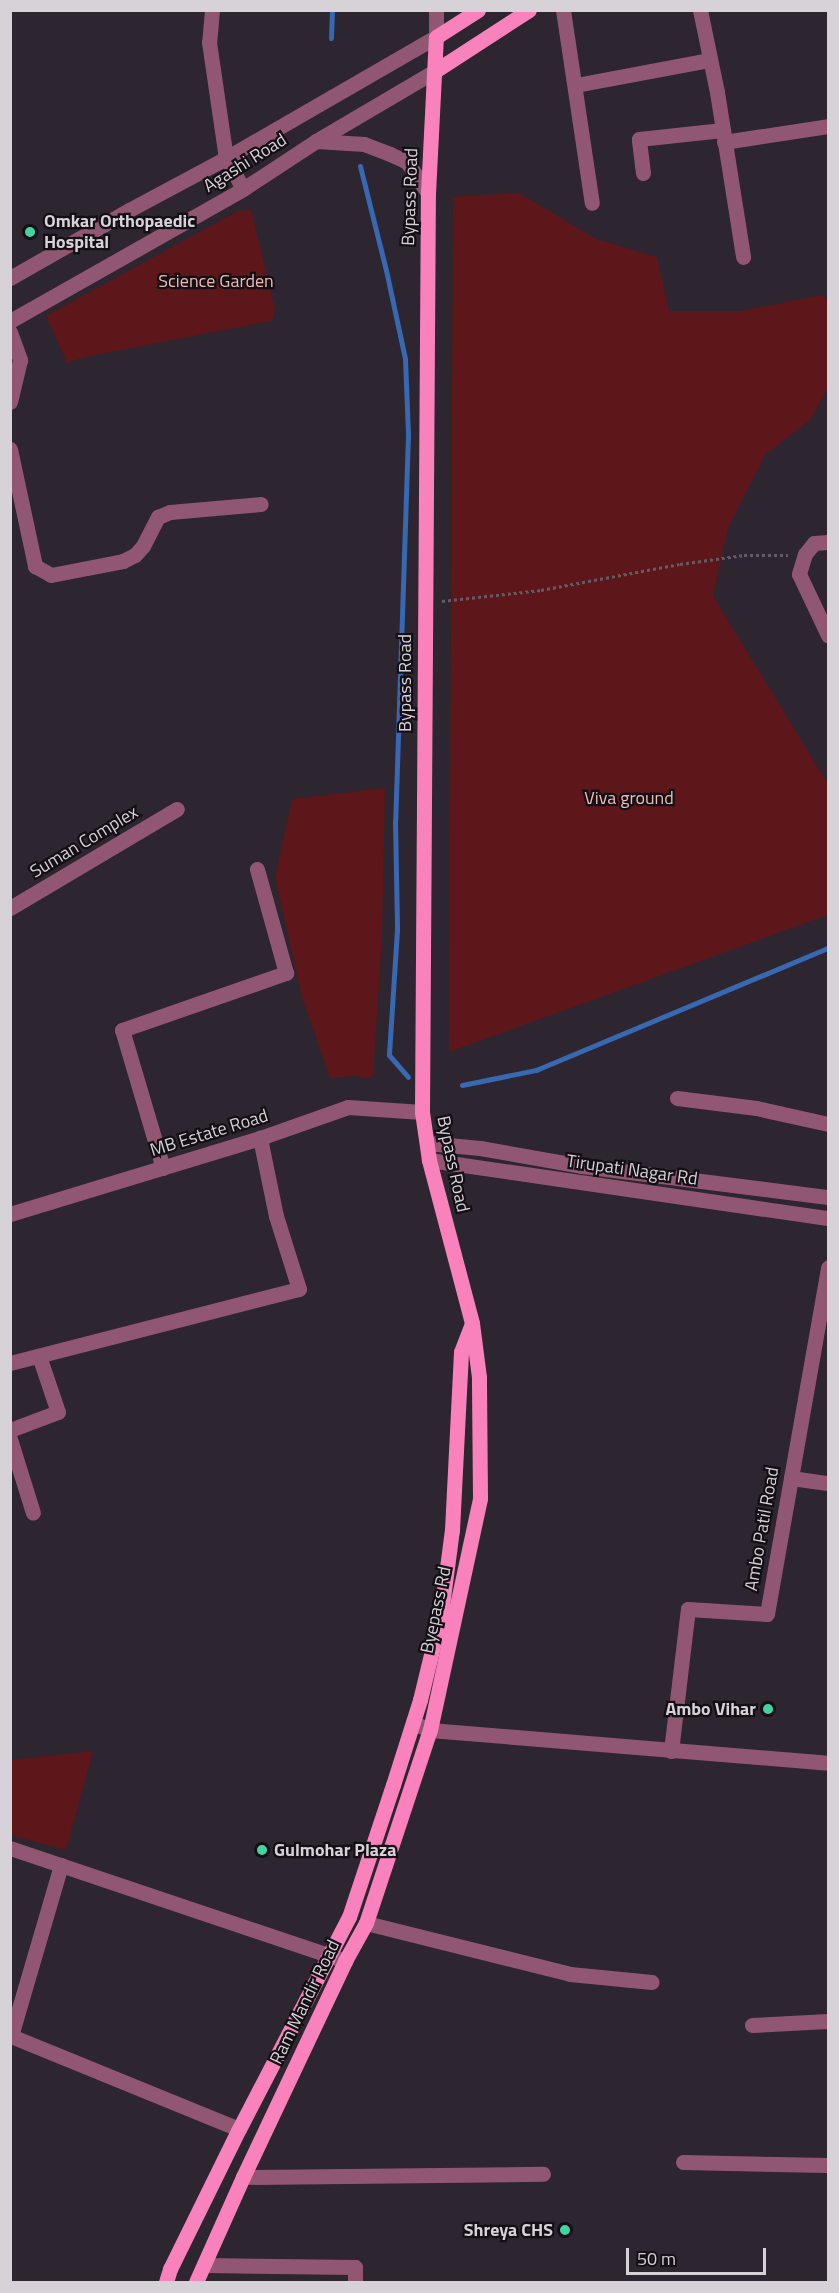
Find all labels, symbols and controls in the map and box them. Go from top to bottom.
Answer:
street label: Agashi Road [200,129,290,197]
street label: Bypass Road [397,148,423,246]
place label: Omkar Orthopaedic Hospital [44,211,195,254]
marker: Omkar Orthopaedic Hospital [21,223,39,241]
park label: Science Garden [158,270,274,292]
street label: Bypass Road [394,634,416,732]
park label: Viva ground [584,787,674,809]
street label: Suman Complex [26,801,142,883]
street label: MB Estate Road [147,1105,271,1161]
street label: Bypass Road [432,1114,474,1214]
street label: Tirupati Nagar Rd [565,1150,699,1190]
street label: Ambo Patil Road [740,1465,784,1593]
street label: Byepass Rd [416,1565,456,1655]
place label: Ambo Vihar [665,1698,756,1720]
marker: Ambo Vihar [761,1702,775,1716]
place label: Gulmohar Plaza [274,1839,396,1861]
marker: Gulmohar Plaza [255,1843,269,1857]
street label: Ram Mandir Road [266,1936,344,2068]
place label: Shreya CHS [464,2219,553,2241]
marker: Shreya CHS [558,2223,572,2237]
scale bar [629,2236,768,2274]
text: 50 m [637,2245,676,2272]

